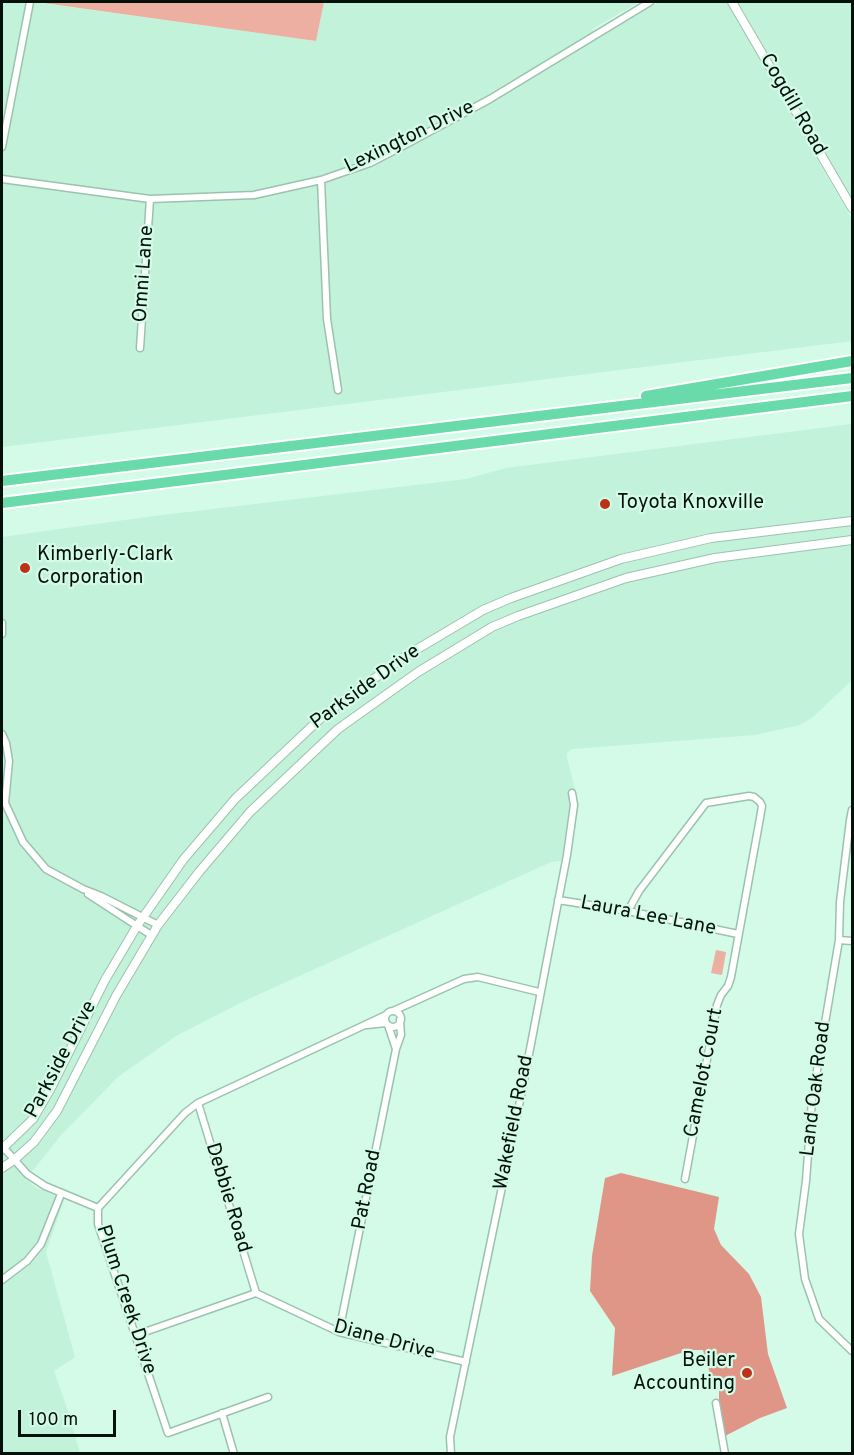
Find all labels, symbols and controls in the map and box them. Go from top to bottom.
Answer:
street label: Cogdill Road [753,50,831,160]
street label: Lexington Drive [341,96,479,180]
street label: Omni Lane [130,225,160,323]
place label: Toyota Knoxville [617,492,764,516]
marker: Toyota Knoxville [598,497,612,511]
place label: Kimberly-Clark Corporation [37,544,173,591]
marker: Kimberly-Clark Corporation [18,561,32,575]
street label: Parkside Drive [307,640,425,736]
street label: Laura Lee Lane [578,892,718,942]
street label: Parkside Drive [21,997,103,1123]
street label: Camelot Court [681,1006,729,1140]
street label: Land Oak Road [797,1020,837,1158]
street label: Wakefield Road [490,1053,540,1193]
street label: Debbie Road [199,1140,255,1256]
street label: Pat Road [348,1148,388,1232]
street label: Plum Creek Drive [90,1222,160,1378]
street label: Diane Drive [331,1316,437,1366]
place label: Beiler Accounting [633,1350,735,1397]
marker: Beiler Accounting [740,1366,754,1380]
scale bar [21,1398,118,1436]
text: 100 m [29,1409,78,1432]

